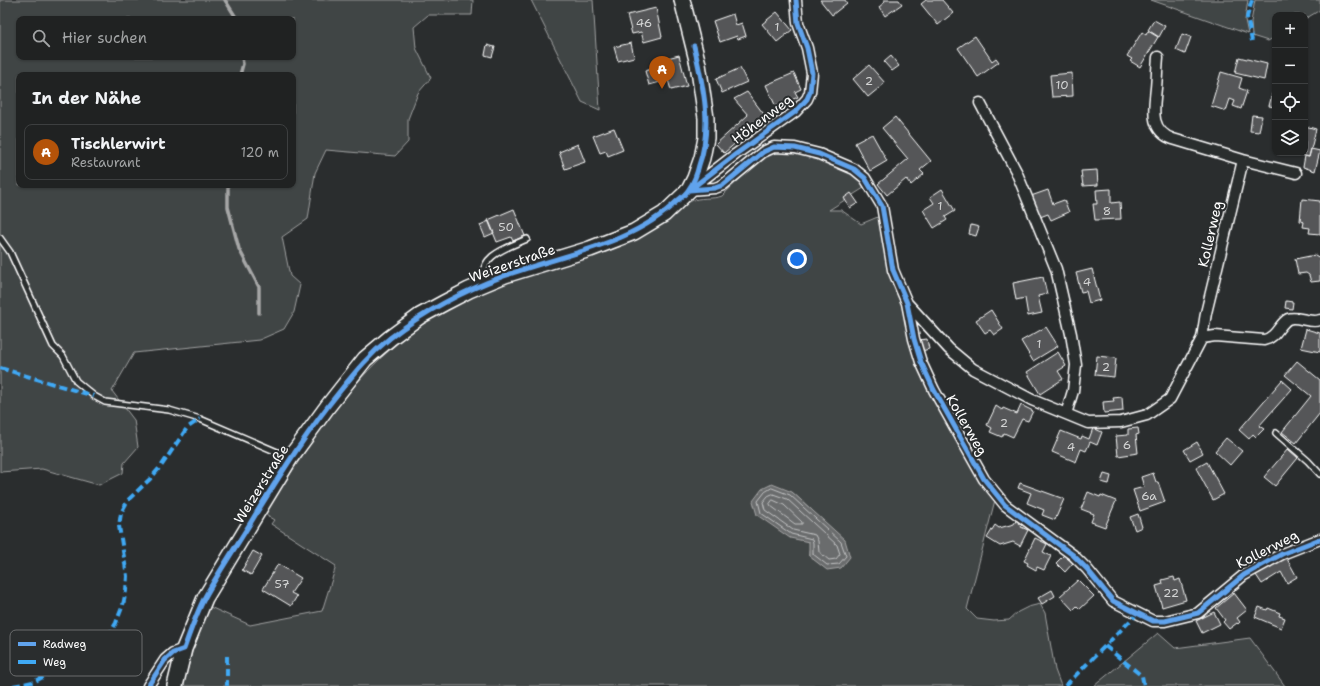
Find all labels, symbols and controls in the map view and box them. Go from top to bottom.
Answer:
map controls [1272,12,1308,156]
button: + [1272,12,1308,48]
house number: 46 [636,15,652,31]
search box [16,16,296,60]
house number: 1 [774,19,780,35]
icon: search [30,27,52,49]
text: Hier suchen [62,28,147,48]
button: − [1272,48,1308,84]
pin: A [649,56,675,89]
house number: 2 [865,73,873,89]
house number: 10 [1055,77,1069,93]
button: locate [1272,84,1308,120]
text: In der Nähe [32,87,141,109]
street label: Höhenweg [728,90,796,148]
button: layers [1272,120,1308,156]
text: Tischlerwirt [71,134,166,154]
text: A [41,144,51,161]
text: 120 m [241,144,279,161]
text: Restaurant [71,154,141,171]
house number: 1 [937,198,943,214]
street label: Kollerweg [1194,199,1226,269]
house number: 8 [1103,203,1111,219]
house number: 50 [498,219,514,235]
street label: Weizerstraße [467,240,558,286]
your location [787,249,807,269]
house number: 4 [1083,274,1091,290]
house number: 1 [1036,336,1042,352]
house number: 2 [1102,359,1110,375]
street label: Kollerweg [942,391,992,459]
house number: 2 [1000,415,1008,431]
house number: 6 [1123,437,1131,453]
house number: 4 [1067,439,1075,455]
street label: Weizerstraße [230,441,293,527]
house number: 6a [1141,488,1157,504]
street label: Kollerweg [1233,526,1301,572]
house number: 57 [274,576,290,592]
house number: 22 [1163,585,1179,601]
legend [10,630,142,676]
text: Radweg [43,637,86,652]
text: Weg [43,655,66,670]

